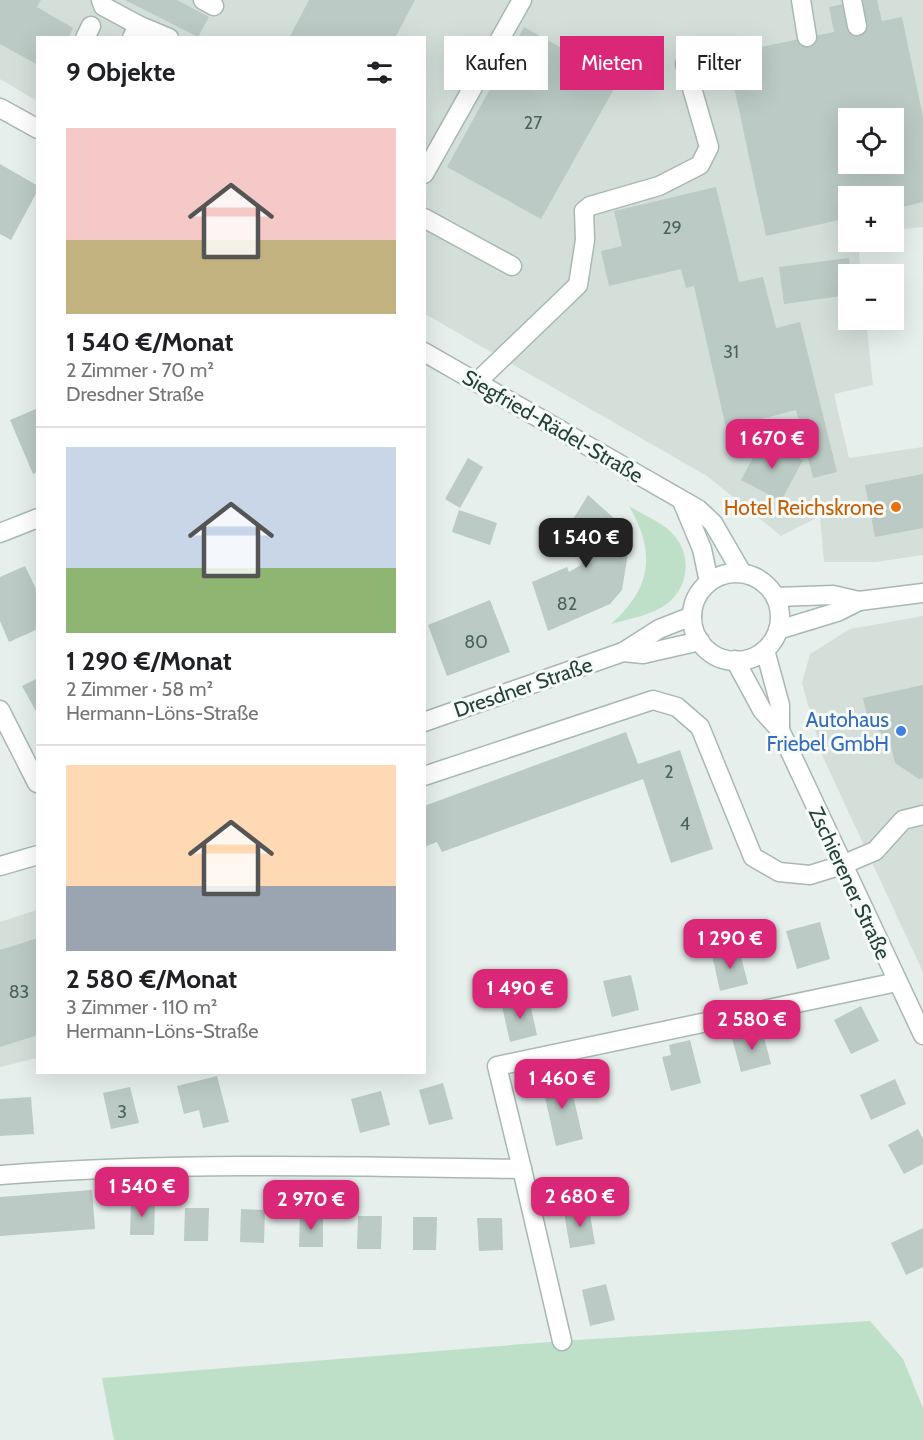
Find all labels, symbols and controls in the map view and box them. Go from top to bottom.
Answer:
chip: Kaufen [444,36,548,90]
chip: Mieten [560,36,664,90]
chip: Filter [676,36,762,90]
text: 9 Objekte [66,56,175,88]
icon: filters [363,56,396,89]
map controls [838,108,904,330]
button: locate [838,108,904,174]
house number: 27 [524,112,542,134]
icon: home [177,167,285,275]
button: + [838,186,904,252]
house number: 29 [662,217,682,239]
button: − [838,264,904,330]
text: 1 540 €/Monat [66,326,233,358]
house number: 31 [723,341,739,363]
text: 2 Zimmer · 70 m² [66,358,214,382]
street label: Siegfried-Rädel-Straße [458,364,648,488]
text: Dresdner Straße [66,382,204,406]
pin: 1 670 € [717,419,827,470]
text: 1 670 € [740,426,804,450]
icon: home [177,486,285,594]
place label: Hotel Reichskrone [724,495,884,520]
marker: Hotel Reichskrone [889,500,903,514]
pin: 1 540 € [531,518,641,569]
text: 1 540 € [553,525,619,549]
house number: 82 [557,593,577,615]
house number: 80 [464,631,488,653]
text: 1 290 €/Monat [66,645,232,677]
street label: Dresdner Straße [450,652,596,722]
text: 2 Zimmer · 58 m² [66,677,213,701]
text: Hermann-Löns-Straße [66,701,258,725]
place label: Autohaus Friebel GmbH [767,707,889,756]
marker: Autohaus Friebel GmbH [894,724,908,738]
house number: 2 [664,761,674,783]
street label: Zschierener Straße [804,803,896,963]
icon: home [177,804,285,912]
house number: 4 [680,813,690,835]
pin: 1 290 € [675,919,785,970]
text: 1 290 € [697,926,763,950]
text: 2 580 €/Monat [66,963,237,995]
pin: 1 490 € [465,969,575,1020]
text: 1 490 € [487,976,553,1000]
house number: 83 [9,981,29,1003]
text: 3 Zimmer · 110 m² [66,995,218,1019]
pin: 2 580 € [697,1000,807,1051]
text: 2 580 € [717,1007,787,1031]
text: Hermann-Löns-Straße [66,1019,258,1043]
pin: 1 460 € [507,1059,617,1110]
text: 1 460 € [529,1066,595,1090]
house number: 3 [117,1101,127,1123]
pin: 1 540 € [87,1167,197,1218]
text: 1 540 € [109,1174,175,1198]
pin: 2 680 € [525,1177,635,1228]
pin: 2 970 € [256,1180,366,1231]
text: 2 680 € [545,1184,615,1208]
text: 2 970 € [277,1187,345,1211]

